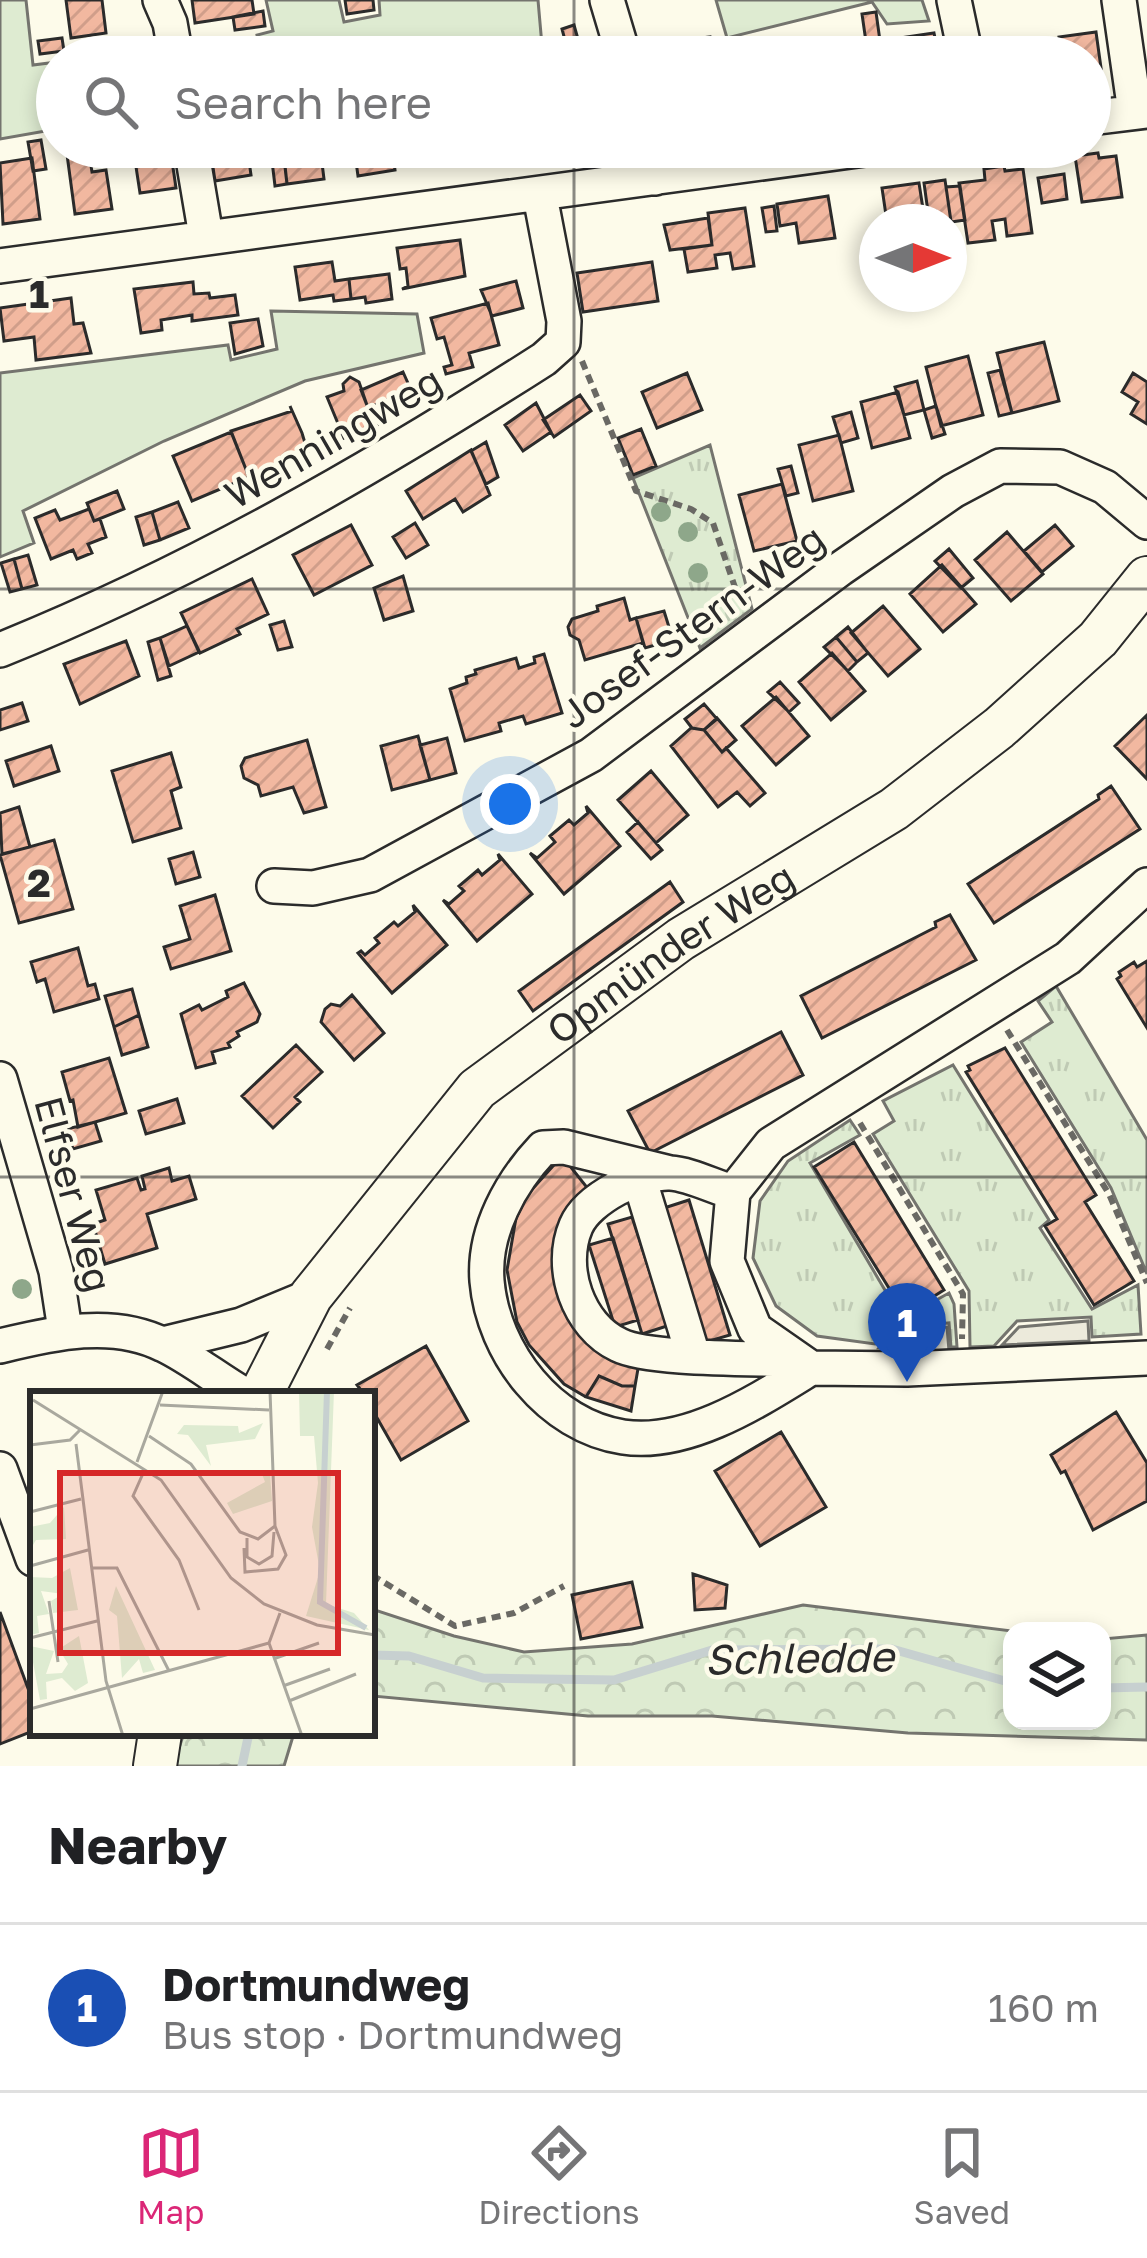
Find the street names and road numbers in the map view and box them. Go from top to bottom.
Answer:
street label: Wenningweg [216,356,450,518]
street label: Josef-Stern-Weg [551,514,833,738]
street label: Opmünder Weg [537,852,802,1053]
street label: Elfser Weg [25,1091,123,1297]

